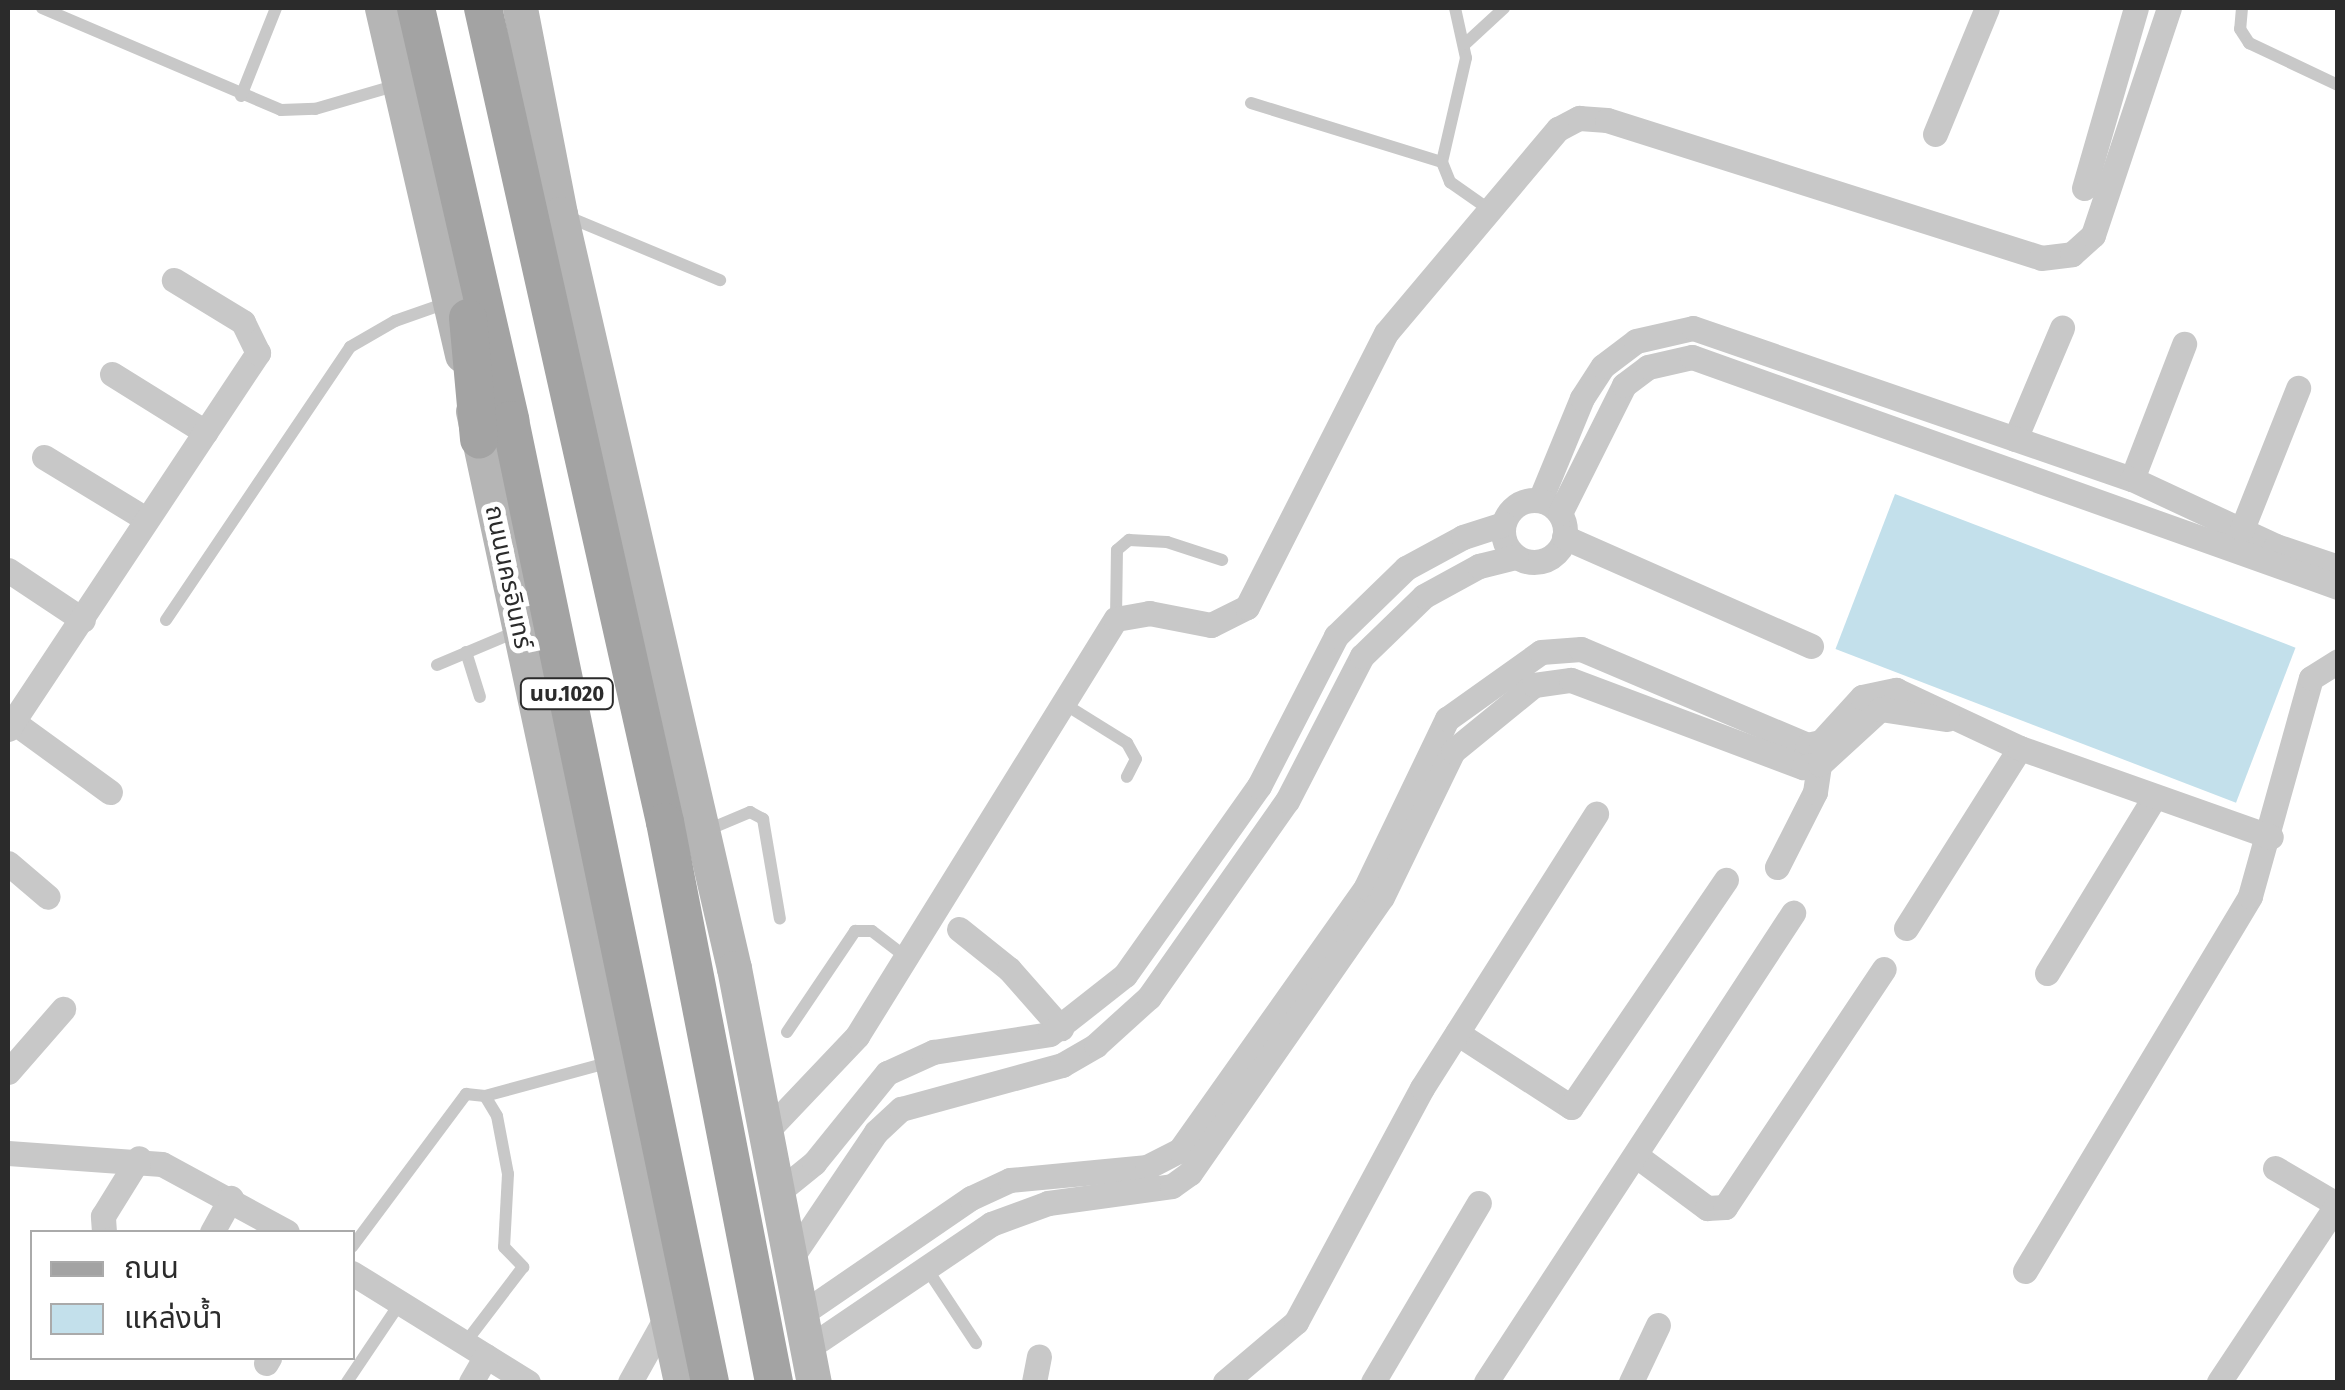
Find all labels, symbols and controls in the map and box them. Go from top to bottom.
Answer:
street label: ถนนนครอินทร์ [478,503,538,651]
road number: นบ.1020 [520,677,614,711]
legend [30,1230,355,1360]
text: ถนน [124,1250,179,1286]
text: แหล่งน้ำ [124,1300,222,1336]

